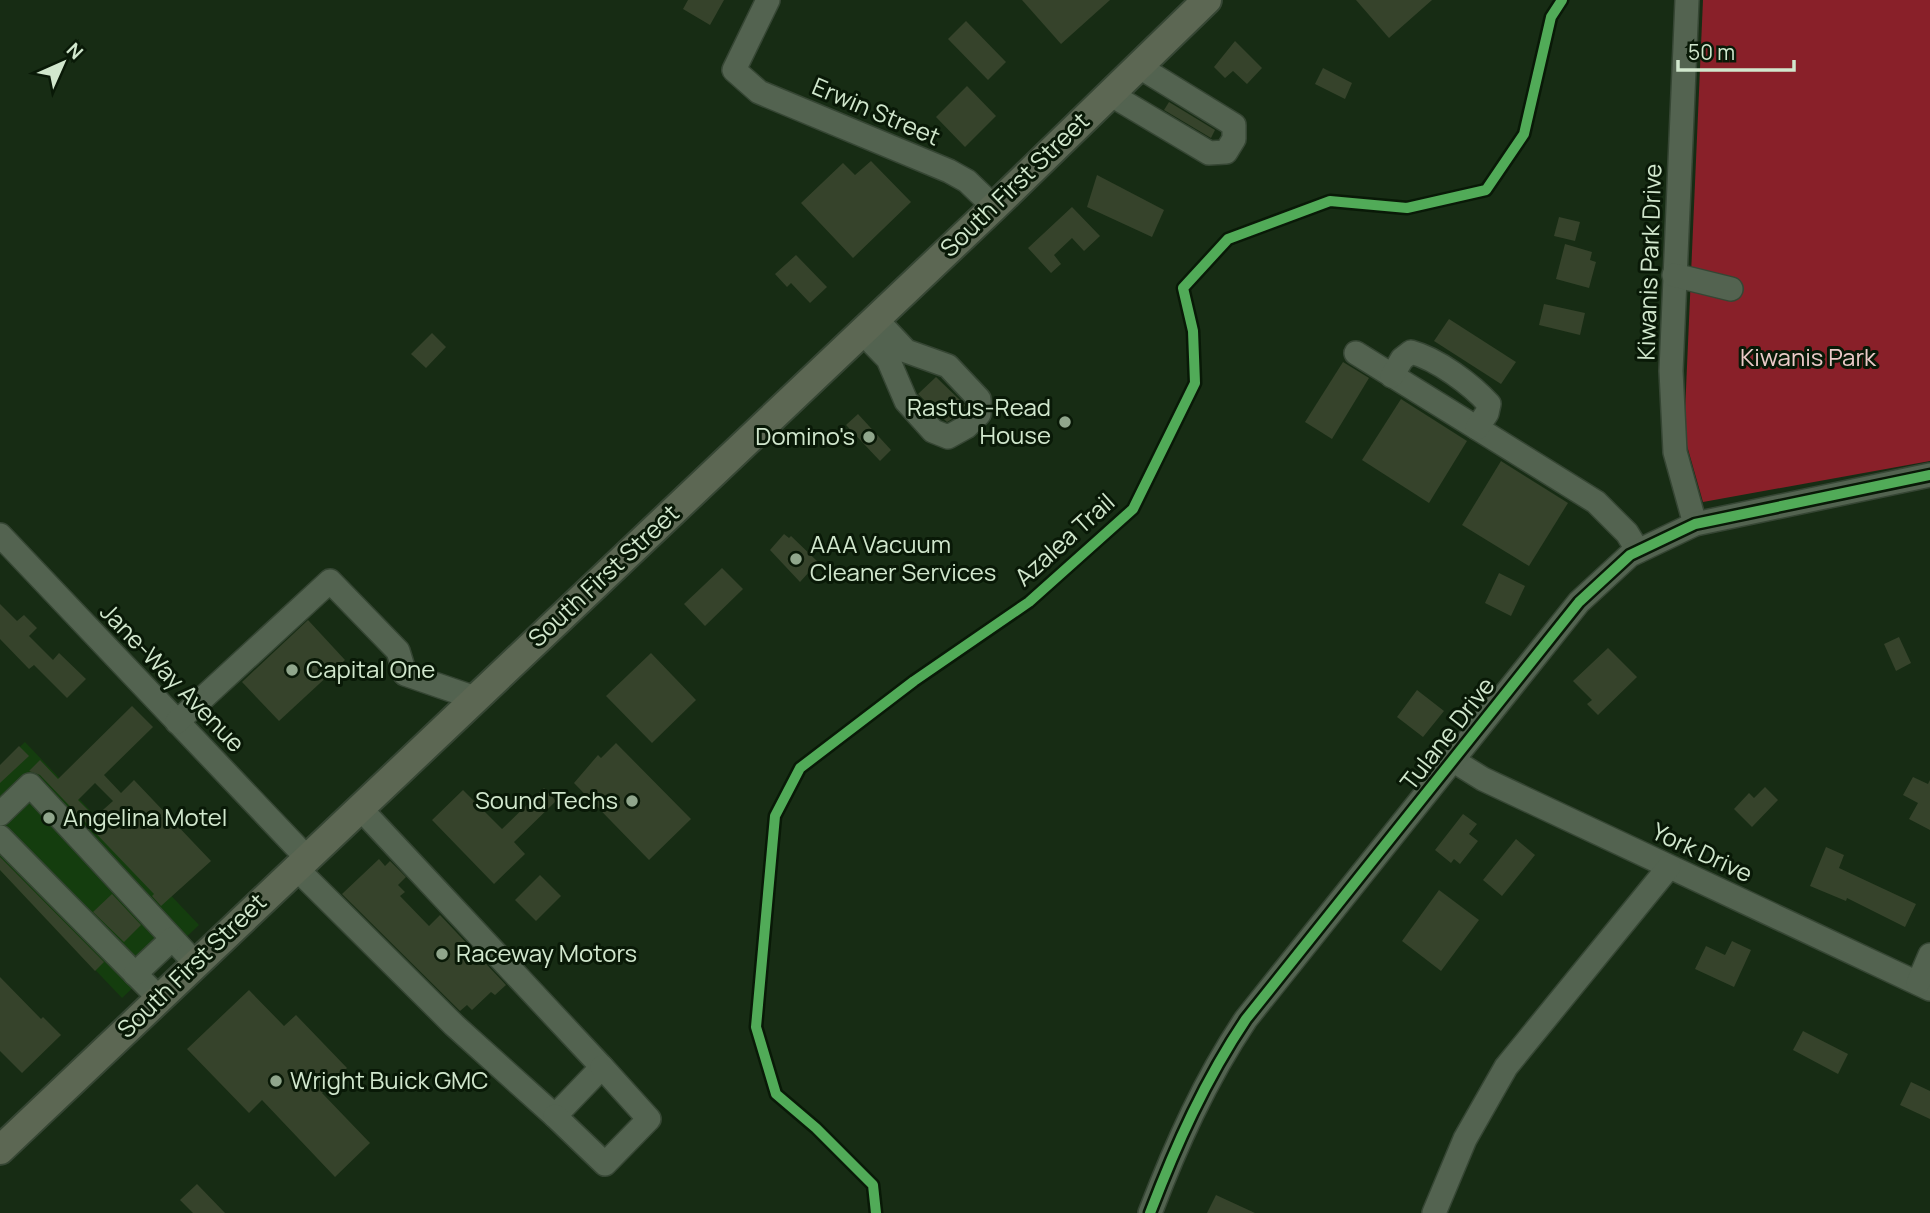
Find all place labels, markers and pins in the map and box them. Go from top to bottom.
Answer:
place label: Rastus-Read House [907,390,1051,451]
marker: Rastus-Read House [1057,414,1073,430]
place label: Domino's [755,419,855,452]
marker: Domino's [861,429,877,445]
place label: AAA Vacuum Cleaner Services [810,527,996,588]
marker: AAA Vacuum Cleaner Services [788,551,804,567]
place label: Capital One [306,652,435,685]
marker: Capital One [284,662,300,678]
place label: Sound Techs [475,783,618,816]
marker: Sound Techs [624,793,640,809]
place label: Angelina Motel [63,800,227,833]
marker: Angelina Motel [41,810,57,826]
place label: Raceway Motors [456,936,637,969]
marker: Raceway Motors [434,946,450,962]
place label: Wright Buick GMC [290,1063,488,1096]
marker: Wright Buick GMC [268,1073,284,1089]

